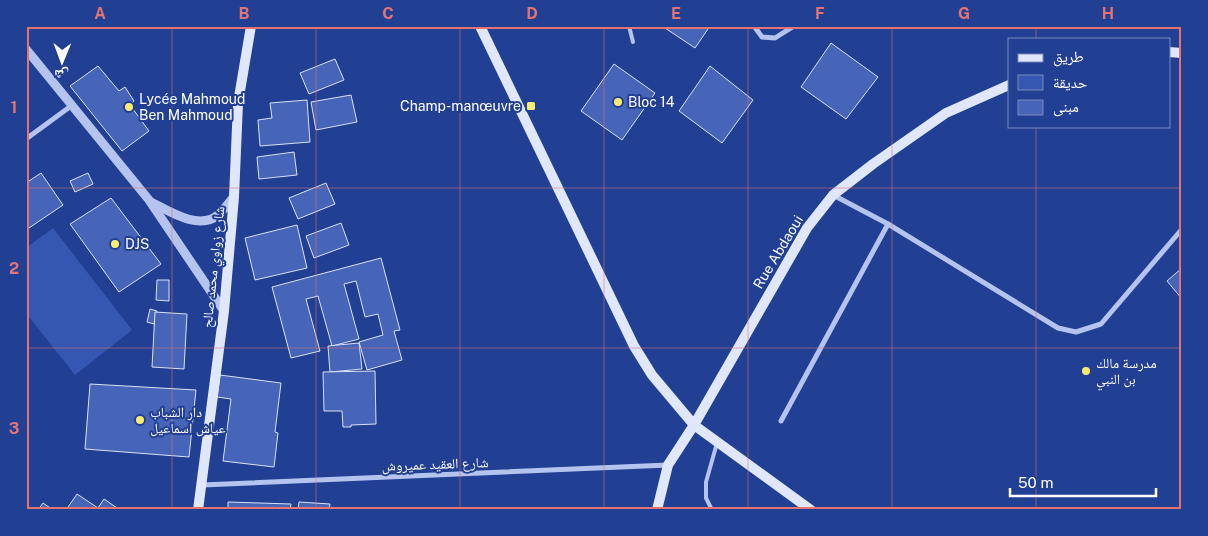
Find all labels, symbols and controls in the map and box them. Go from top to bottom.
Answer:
text: A [94,4,106,23]
text: B [239,4,250,23]
text: C [382,4,394,23]
text: D [526,4,538,23]
text: E [671,4,681,23]
text: F [815,4,825,23]
text: G [958,4,970,23]
text: H [1102,4,1114,23]
north arrow [38,38,88,88]
legend [1008,38,1170,128]
text: طريق [1053,48,1084,67]
text: ش [54,66,69,83]
text: حديقة [1053,74,1088,91]
place label: Lycée Mahmoud Ben Mahmoud [139,91,245,123]
place label: Bloc 14 [628,94,675,110]
marker: Bloc 14 [612,96,624,108]
text: 1 [11,98,17,117]
place label: Champ-manœuvre [400,98,521,114]
text: مبنى [1053,98,1079,117]
marker: Champ-manœuvre [525,100,537,112]
marker: Lycée Mahmoud Ben Mahmoud [123,101,135,113]
street label: شارع زواوي محمد صالح [199,205,231,329]
street label: Rue Abdaoui [750,212,806,292]
place label: DJS [125,236,149,252]
marker: DJS [109,238,121,250]
text: 2 [9,259,19,278]
place label: مدرسة مالك بن النبي [1096,355,1157,391]
marker: مدرسة مالك بن النبي [1080,365,1092,377]
place label: دار الشباب عياش اسماعيل [150,404,226,437]
marker: دار الشباب عياش اسماعيل [134,414,146,426]
text: 3 [9,419,19,438]
street label: شارع العقيد عميروش [381,454,489,476]
scale bar [1010,466,1157,498]
text: 50 m [1018,474,1053,491]

